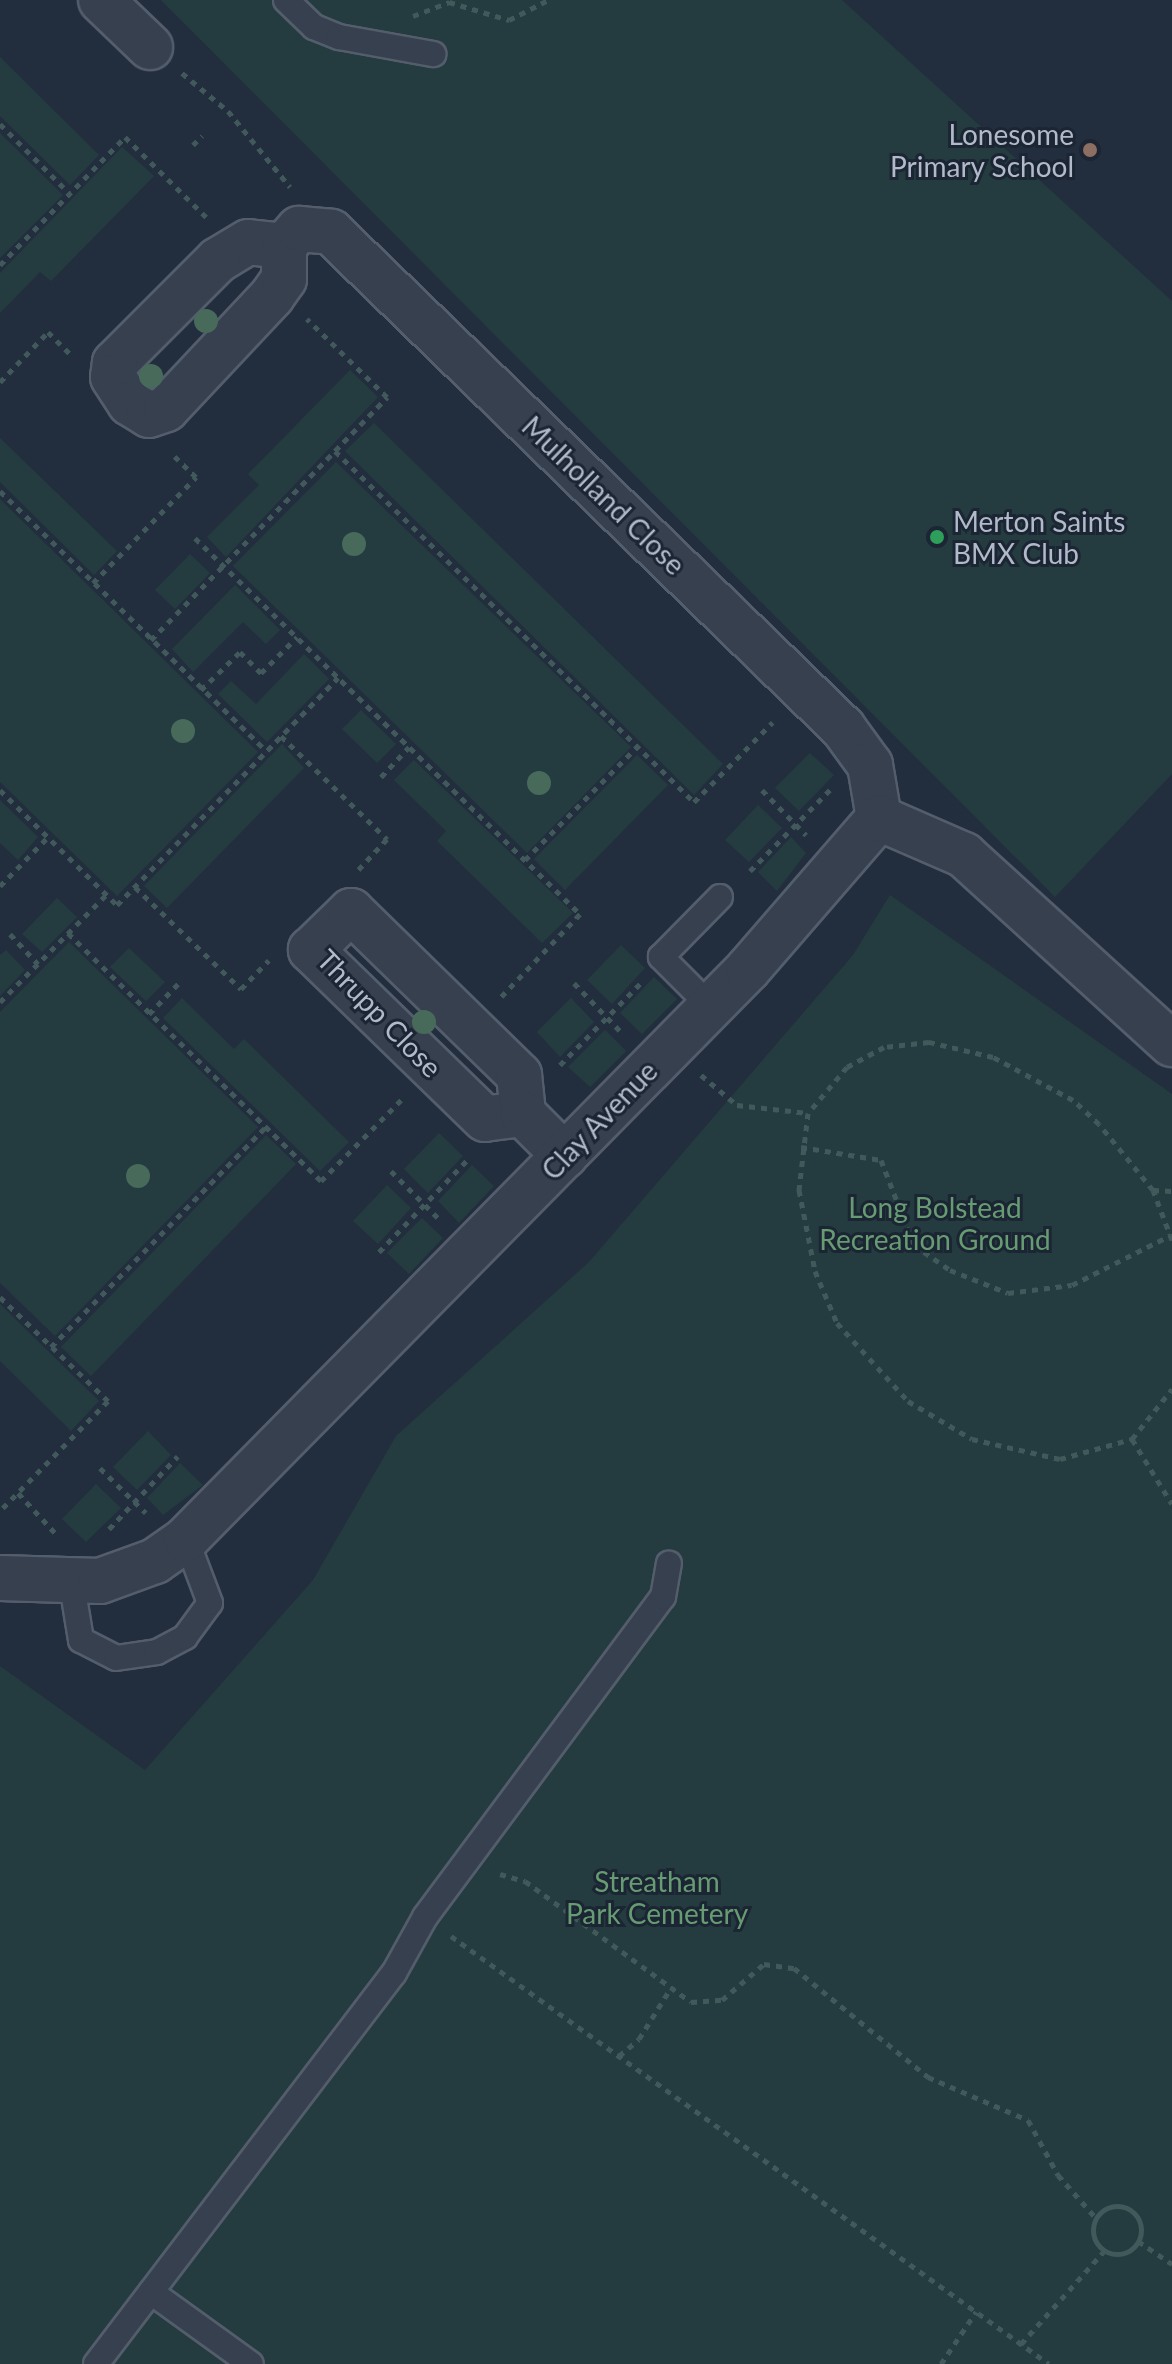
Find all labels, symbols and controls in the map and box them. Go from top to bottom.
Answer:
place label: Lonesome Primary School [889,117,1074,183]
marker: Lonesome Primary School [1081,141,1099,159]
street label: Mulholland Close [516,409,692,581]
place label: Merton Saints BMX Club [953,504,1125,570]
marker: Merton Saints BMX Club [928,528,946,546]
street label: Thrupp Close [311,942,449,1084]
street label: Clay Avenue [534,1053,664,1187]
park label: Long Bolstead Recreation Ground [819,1190,1051,1256]
park label: Streatham Park Cemetery [566,1864,748,1930]

